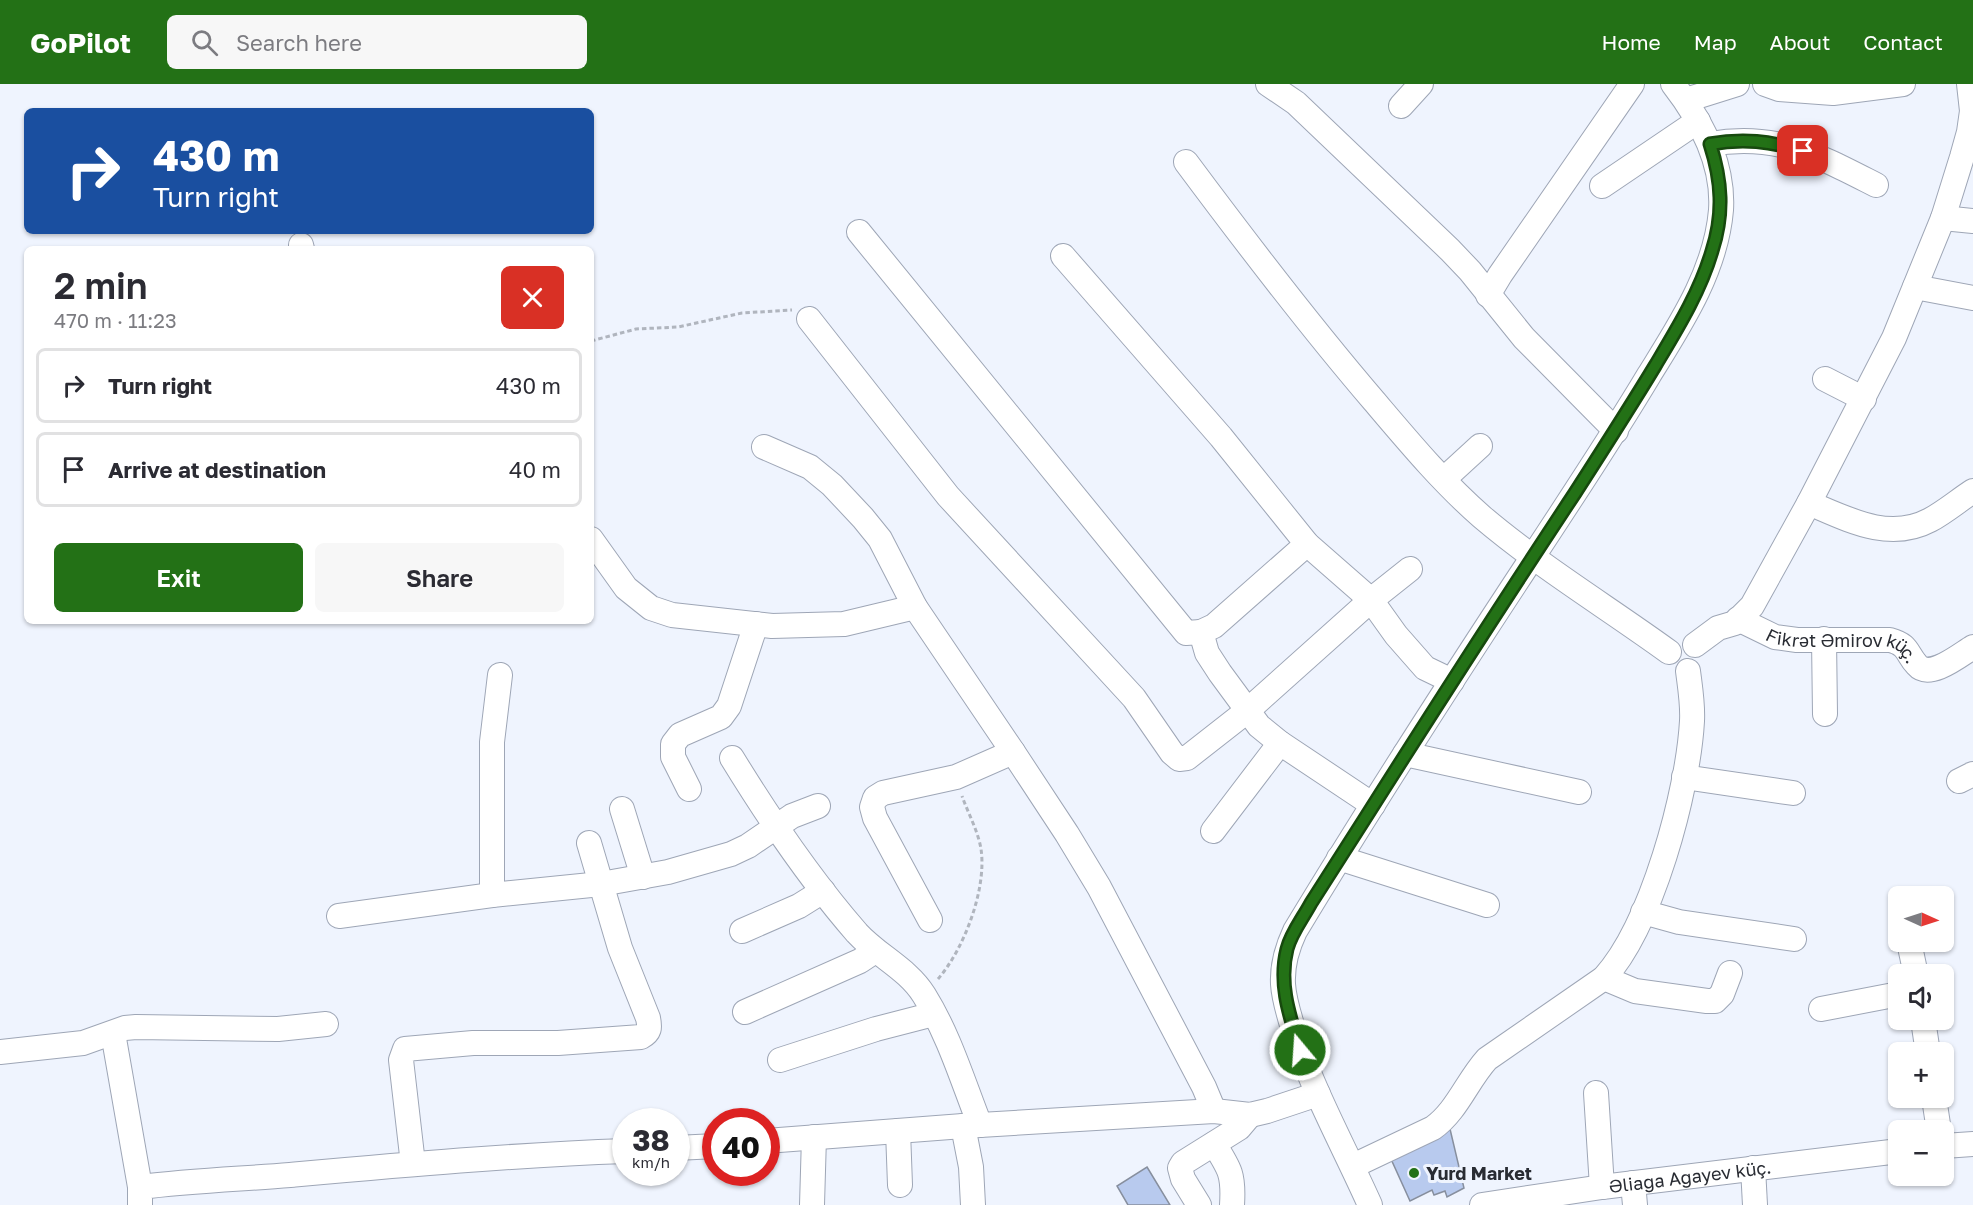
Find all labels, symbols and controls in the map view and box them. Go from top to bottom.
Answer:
search box [167,15,587,69]
text: GoPilot [30,26,131,59]
icon: search [188,26,221,59]
text: Search here [236,29,362,56]
text: Home [1601,29,1661,55]
text: Map [1694,29,1737,55]
text: About [1770,29,1830,55]
text: Contact [1863,29,1943,55]
pin [1777,125,1828,176]
text: 430 m [153,130,279,180]
icon: right [54,132,132,210]
icon: arrive [1786,134,1819,167]
text: Turn right [153,181,279,213]
text: 2 min [54,264,148,307]
button: close [501,266,564,329]
text: 470 m · 11:23 [54,308,177,332]
icon: right [57,369,90,402]
text: Turn right [108,372,212,399]
text: 430 m [496,372,561,399]
icon: arrive [57,453,90,486]
text: Arrive at destination [108,456,326,483]
text: 40 m [509,456,561,483]
button: Exit [54,543,303,612]
button: Share [315,543,564,612]
street label: Fikrət Əmirov küç. [1763,623,1923,667]
north arrow [1888,886,1954,952]
map controls [1888,886,1954,1186]
button: sound [1888,964,1954,1030]
position arrow [1268,1018,1332,1082]
button: + [1888,1042,1954,1108]
speed limit sign: 40 [702,1108,780,1186]
button: − [1888,1120,1954,1186]
text: 38 [632,1122,670,1158]
text: km/h [632,1153,670,1171]
street label: Əliağa Ağayev küç. [1608,1156,1772,1197]
place label: Yurd Market [1426,1162,1532,1184]
marker: Yurd Market [1407,1166,1421,1180]

